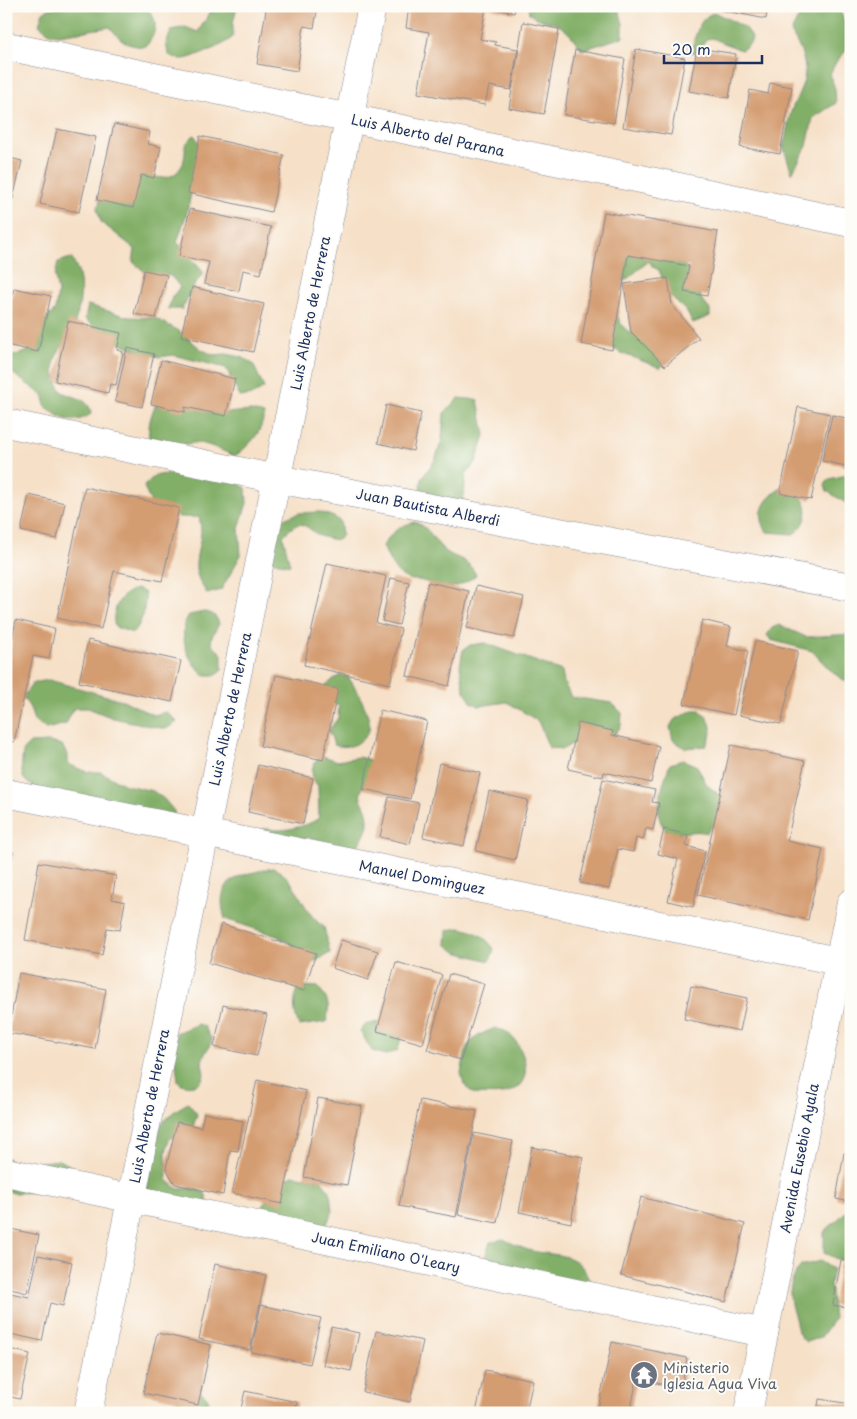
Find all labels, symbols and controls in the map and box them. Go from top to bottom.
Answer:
scale bar [664,32,762,64]
text: 20 m [672,37,711,60]
street label: Luis Alberto del Parana [349,108,507,162]
street label: Luis Alberto de Herrera [285,234,335,392]
street label: Juan Bautista Alberdi [354,483,502,531]
street label: Luis Alberto de Herrera [203,630,257,788]
street label: Manuel Dominguez [357,854,487,900]
street label: Luis Alberto de Herrera [124,1027,174,1185]
street label: Avenida Eusebio Ayala [774,1081,824,1235]
street label: Juan Emiliano O'Leary [310,1226,462,1278]
place label: Ministerio Iglesia Agua Viva [663,1357,777,1394]
temple icon: Ministerio Iglesia Agua Viva [629,1360,659,1390]

